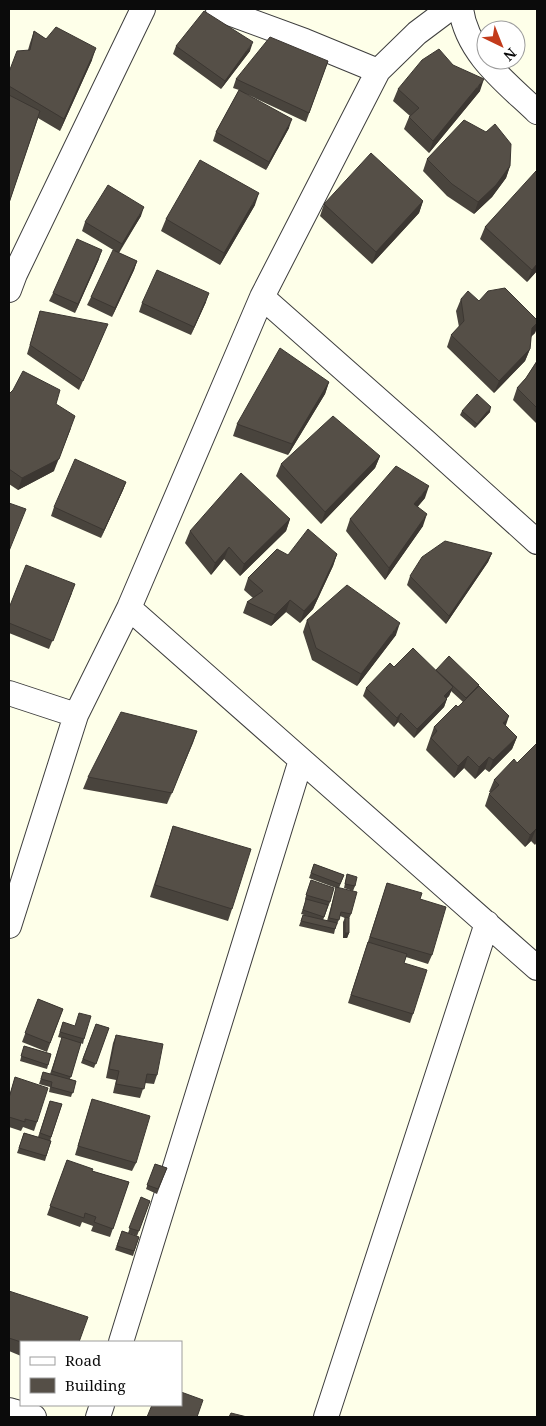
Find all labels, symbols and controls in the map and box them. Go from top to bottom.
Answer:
north arrow [476,20,526,70]
text: N [500,44,521,66]
legend [20,1341,182,1406]
text: Road [65,1350,101,1370]
text: Building [65,1375,126,1395]

